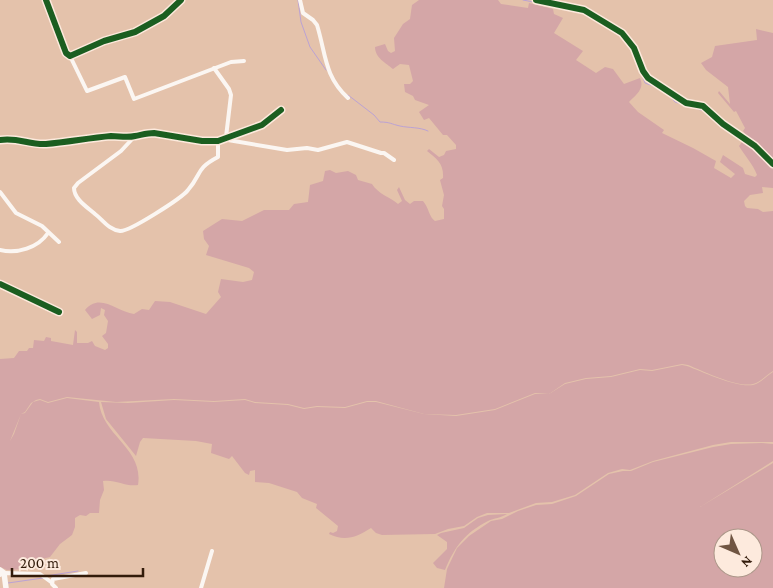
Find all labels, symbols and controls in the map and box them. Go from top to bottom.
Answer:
north arrow [713,528,763,578]
scale bar [12,546,144,578]
text: N [738,553,756,572]
text: 200 m [20,555,59,571]

